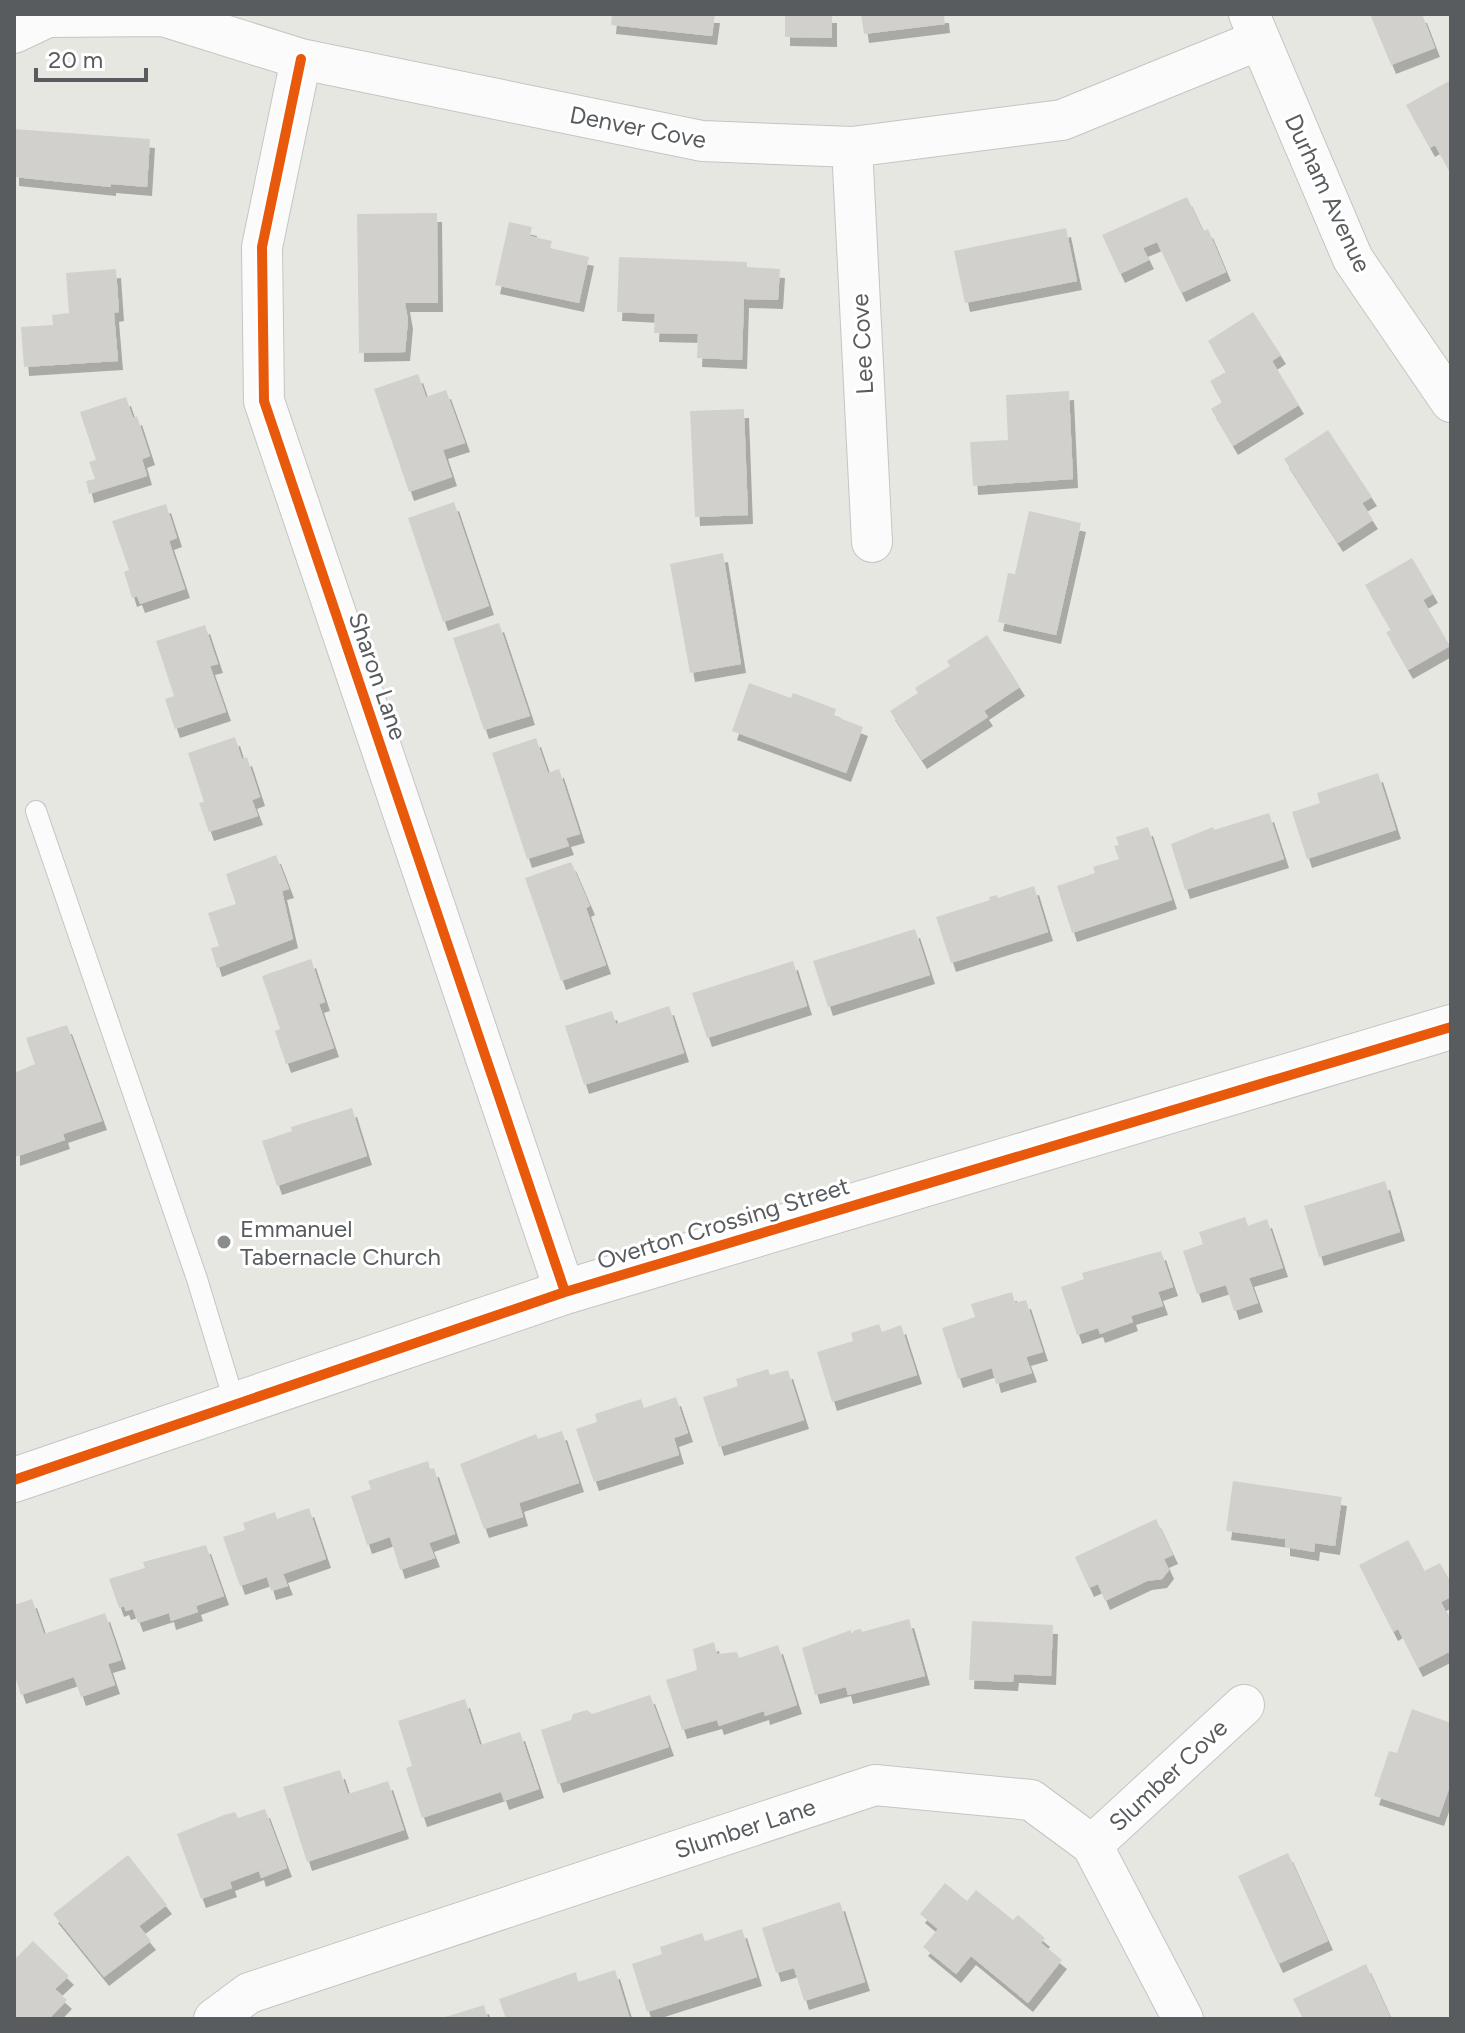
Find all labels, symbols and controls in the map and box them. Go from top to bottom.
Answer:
scale bar [36,32,146,82]
text: 20 m [48,45,103,74]
street label: Denver Cove [567,100,709,154]
street label: Durham Avenue [1279,109,1377,277]
street label: Lee Cove [845,293,879,395]
street label: Sharon Lane [343,608,413,744]
street label: Overton Crossing Street [593,1171,853,1275]
place label: Emmanuel Tabernacle Church [240,1214,441,1271]
marker: Emmanuel Tabernacle Church [215,1233,233,1251]
street label: Slumber Cove [1103,1713,1233,1837]
street label: Slumber Lane [671,1792,819,1864]

